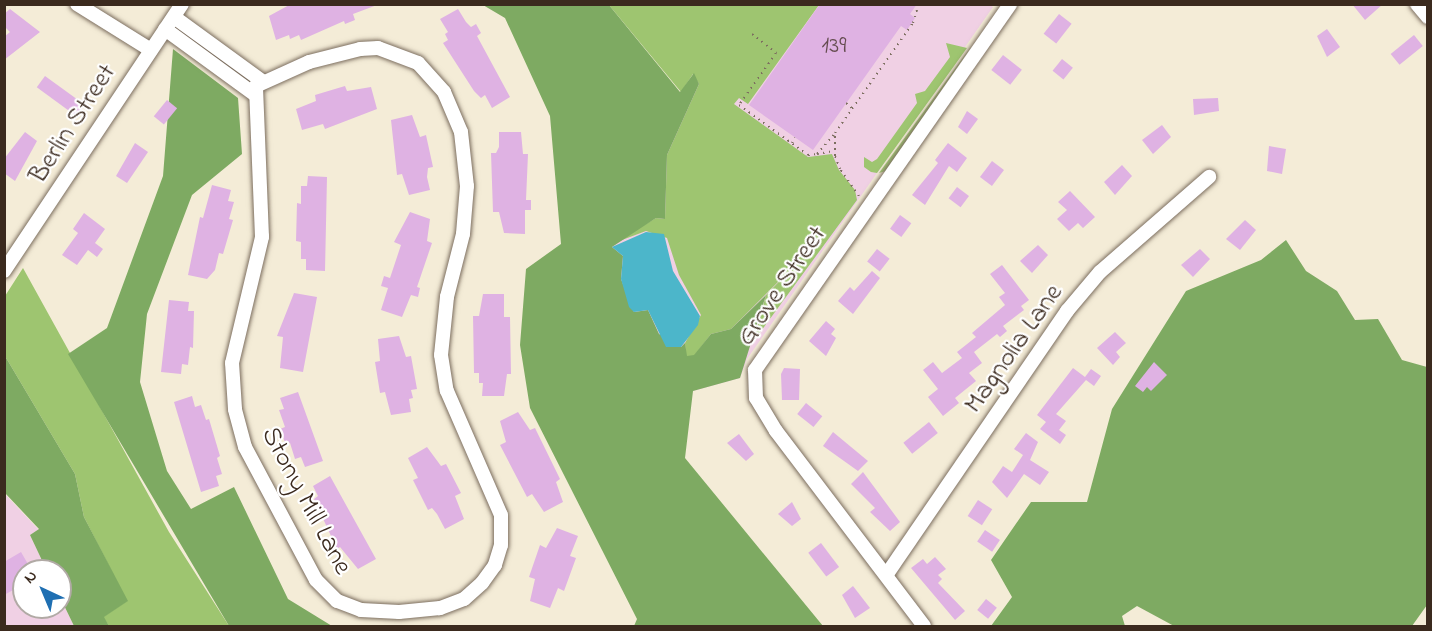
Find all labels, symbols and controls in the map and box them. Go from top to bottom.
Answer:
house number: 139 [822,33,846,61]
street label: Berlin Street [22,58,124,190]
street label: Grove Street [730,220,834,352]
street label: Magnolia Lane [958,278,1070,420]
street label: Stony Mill Lane [254,422,358,580]
north arrow [12,559,72,619]
text: N [19,565,43,590]

